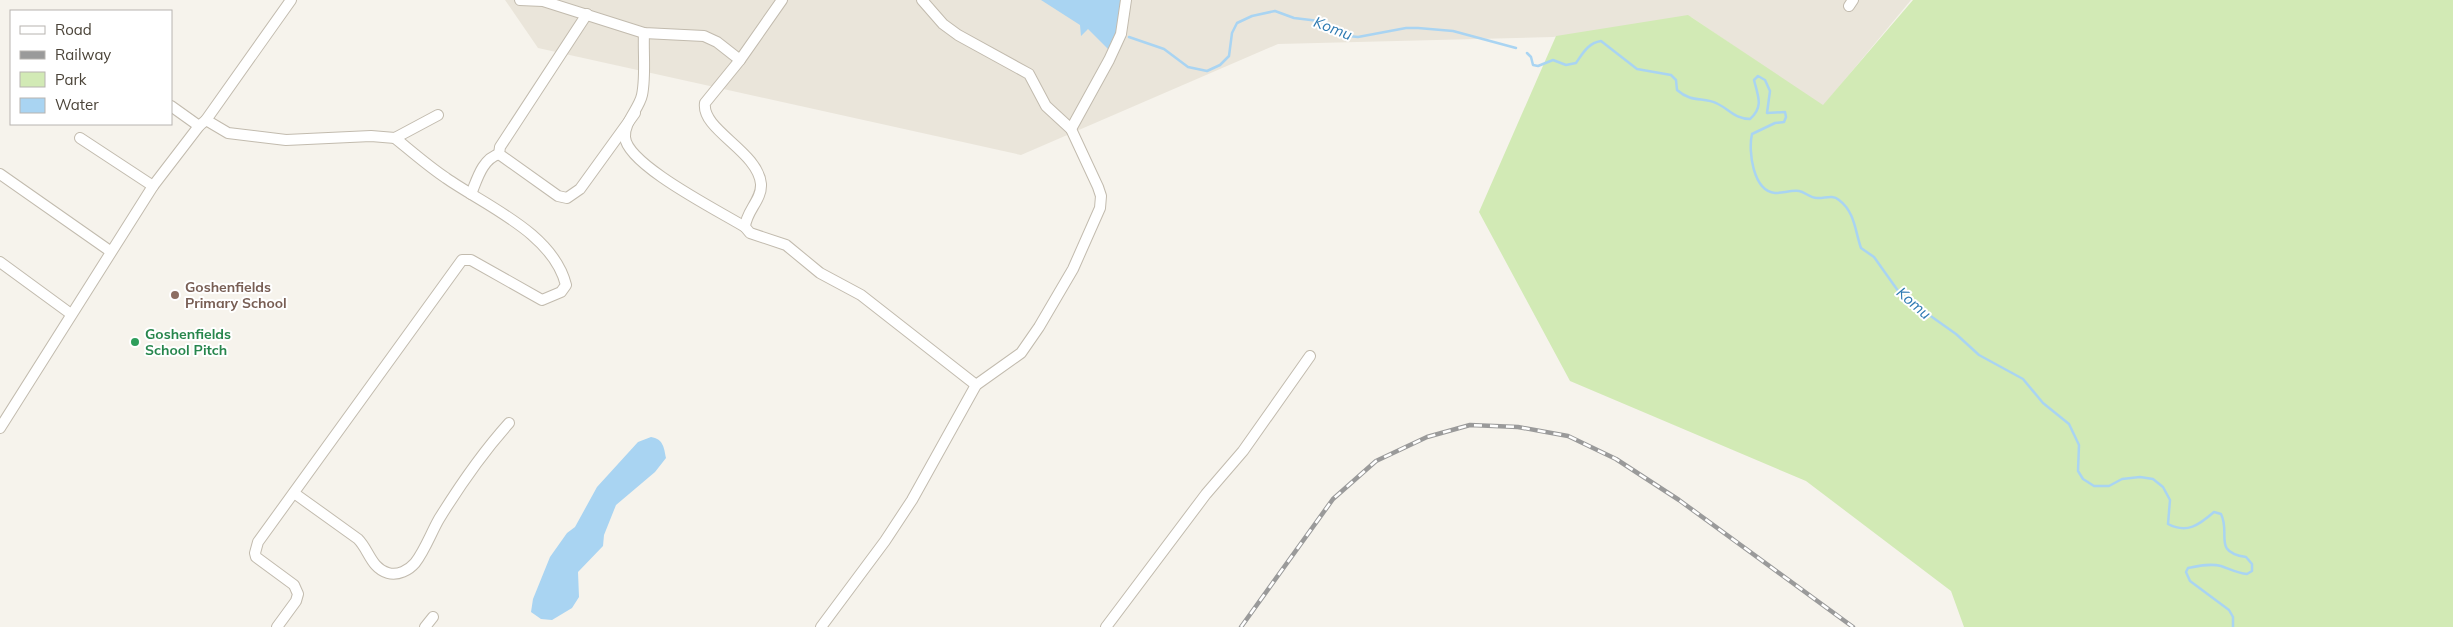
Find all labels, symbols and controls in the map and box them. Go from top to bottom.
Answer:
legend [10,10,172,125]
water label: Komu [1311,12,1355,44]
text: Road [55,20,92,39]
text: Railway [55,45,111,64]
text: Park [55,70,87,89]
text: Water [55,95,99,114]
place label: Goshenfields Primary School [185,278,287,312]
water label: Komu [1893,283,1935,323]
marker: Goshenfields Primary School [169,289,181,301]
place label: Goshenfields School Pitch [145,325,231,359]
marker: Goshenfields School Pitch [129,336,141,348]

